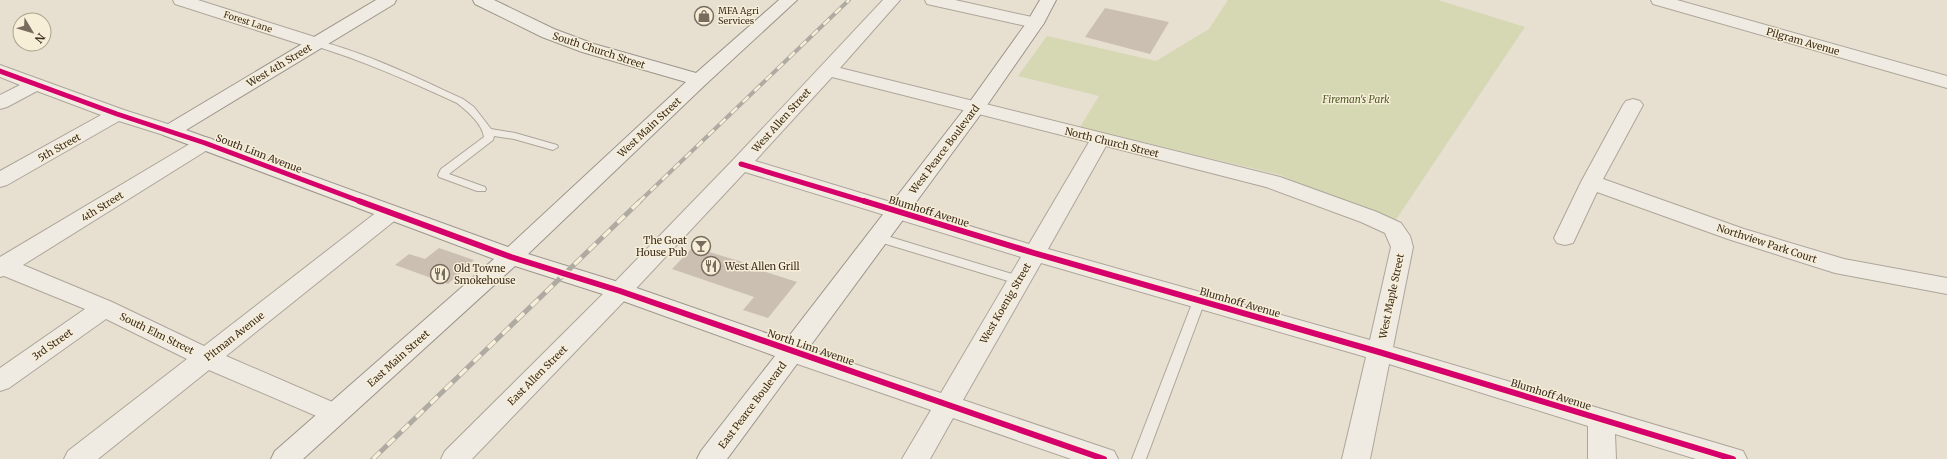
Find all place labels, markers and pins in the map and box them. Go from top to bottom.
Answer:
shop icon: MFA Agri Services [693,5,715,27]
place label: MFA Agri Services [718,5,759,26]
place label: The Goat House Pub [636,234,687,259]
bar icon: The Goat House Pub [690,235,712,257]
restaurant icon: West Allen Grill [700,255,722,277]
place label: West Allen Grill [724,260,800,273]
place label: Old Towne Smokehouse [454,262,515,287]
restaurant icon: Old Towne Smokehouse [429,263,451,285]

